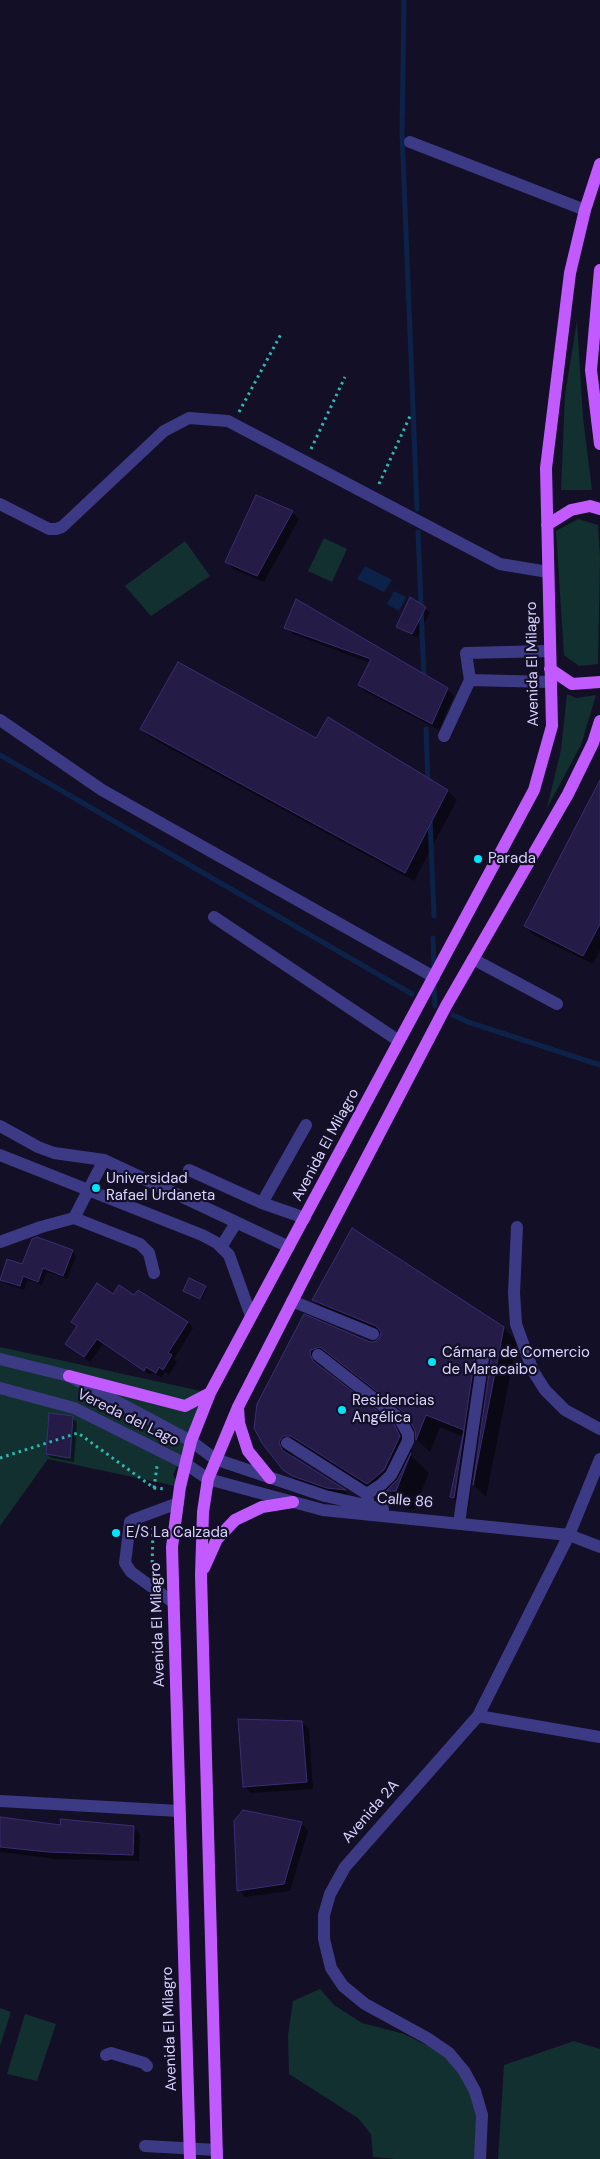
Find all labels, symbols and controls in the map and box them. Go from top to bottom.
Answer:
street label: Avenida El Milagro [523,601,543,727]
place label: Parada [488,850,536,868]
marker: Parada [472,853,484,865]
street label: Avenida El Milagro [289,1086,363,1204]
place label: Universidad Rafael Urdaneta [106,1170,215,1205]
marker: Universidad Rafael Urdaneta [90,1182,102,1194]
place label: Cámara de Comercio de Maracaibo [442,1344,590,1379]
marker: Cámara de Comercio de Maracaibo [426,1356,438,1368]
street label: Vereda del Lago [74,1386,182,1450]
place label: Residencias Angélica [352,1392,435,1427]
marker: Residencias Angélica [336,1404,348,1416]
street label: Calle 86 [376,1490,434,1512]
place label: E/S La Calzada [126,1524,228,1542]
marker: E/S La Calzada [110,1527,122,1539]
street label: Avenida El Milagro [147,1562,169,1688]
street label: Avenida 2A [339,1777,403,1847]
street label: Avenida El Milagro [159,1966,181,2092]

